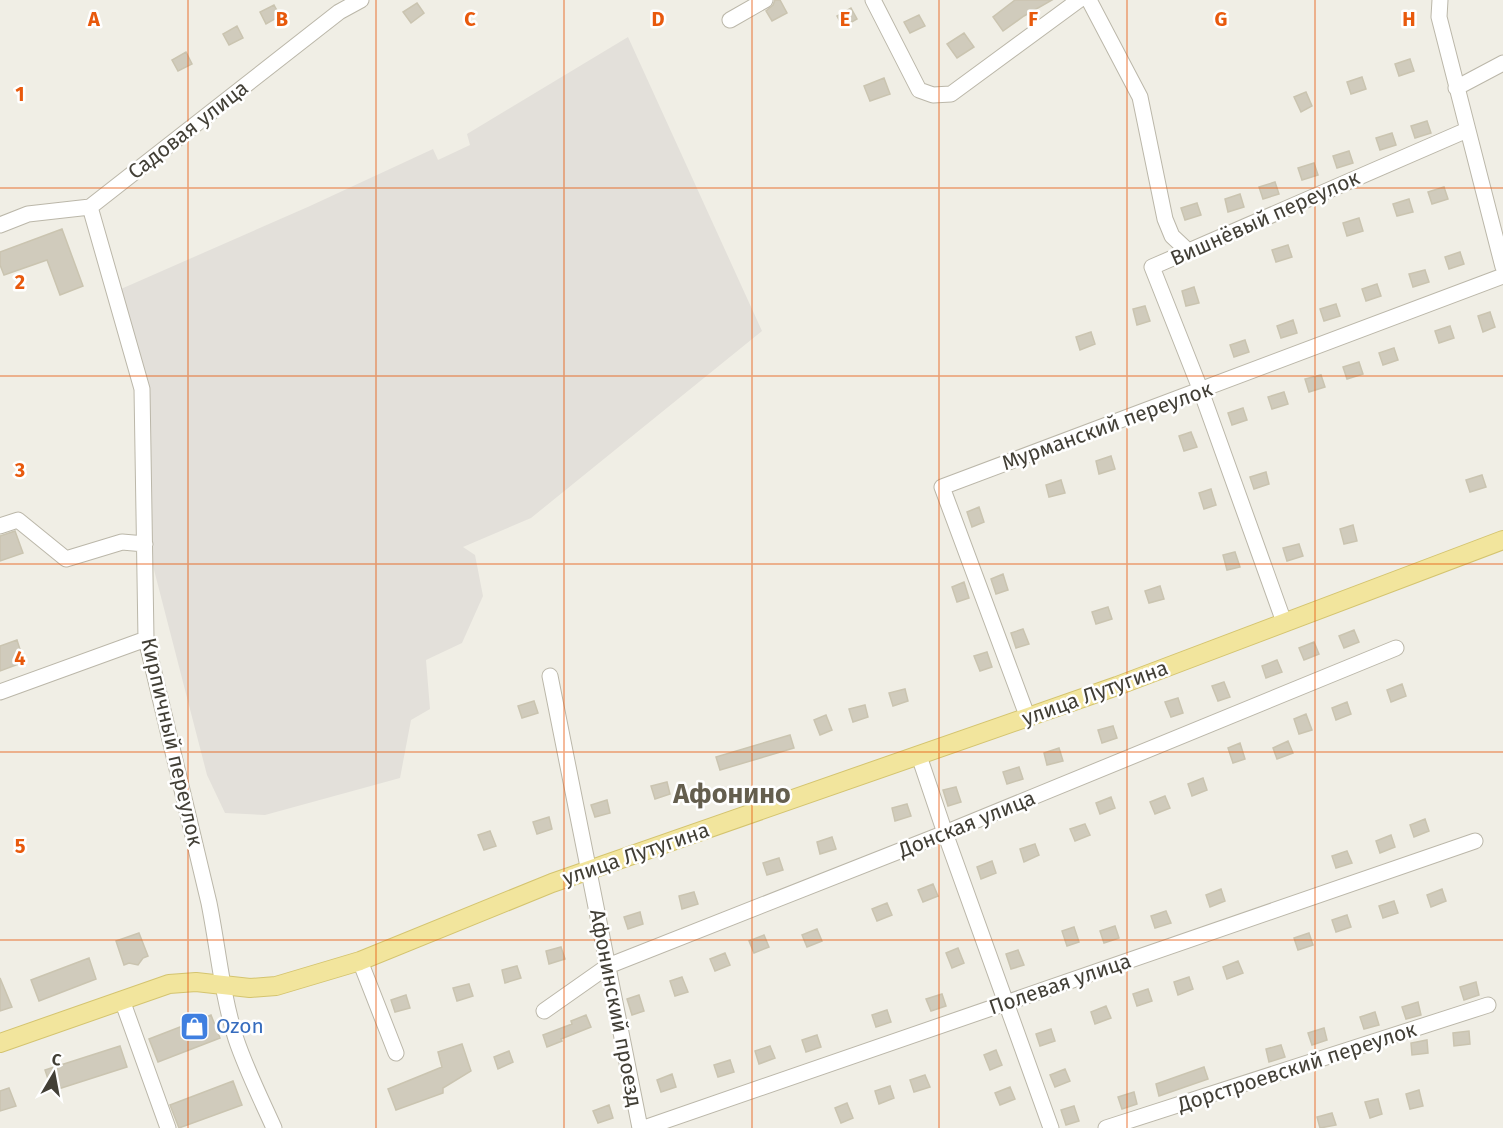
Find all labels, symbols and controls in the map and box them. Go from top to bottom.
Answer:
text: A [87,7,101,31]
text: B [276,7,288,31]
text: C [464,7,476,31]
text: D [651,7,665,31]
text: E [840,7,850,31]
text: F [1028,7,1038,31]
text: G [1215,7,1227,31]
text: H [1402,7,1416,31]
street label: Садовая улица [123,75,253,185]
text: 1 [15,82,25,106]
street label: Вишнёвый переулок [1166,165,1364,271]
text: 2 [15,270,25,294]
street label: Мурманский переулок [998,376,1216,476]
text: 3 [14,458,25,482]
street label: Кирпичный переулок [135,635,209,849]
text: 4 [14,646,26,670]
street label: улица Лутугина [1018,655,1172,731]
district label: Афонино [672,778,791,810]
street label: Донская улица [894,785,1039,864]
street label: улица Лутугина [559,817,713,891]
text: 5 [15,834,26,858]
street label: Афонинский проезд [584,907,648,1109]
street label: Полевая улица [986,948,1134,1020]
shop icon: Ozon [179,1010,211,1042]
place label: Ozon [216,1013,264,1039]
street label: Дорстроевский переулок [1173,1016,1420,1118]
north arrow [24,1044,84,1104]
text: С [50,1050,63,1070]

